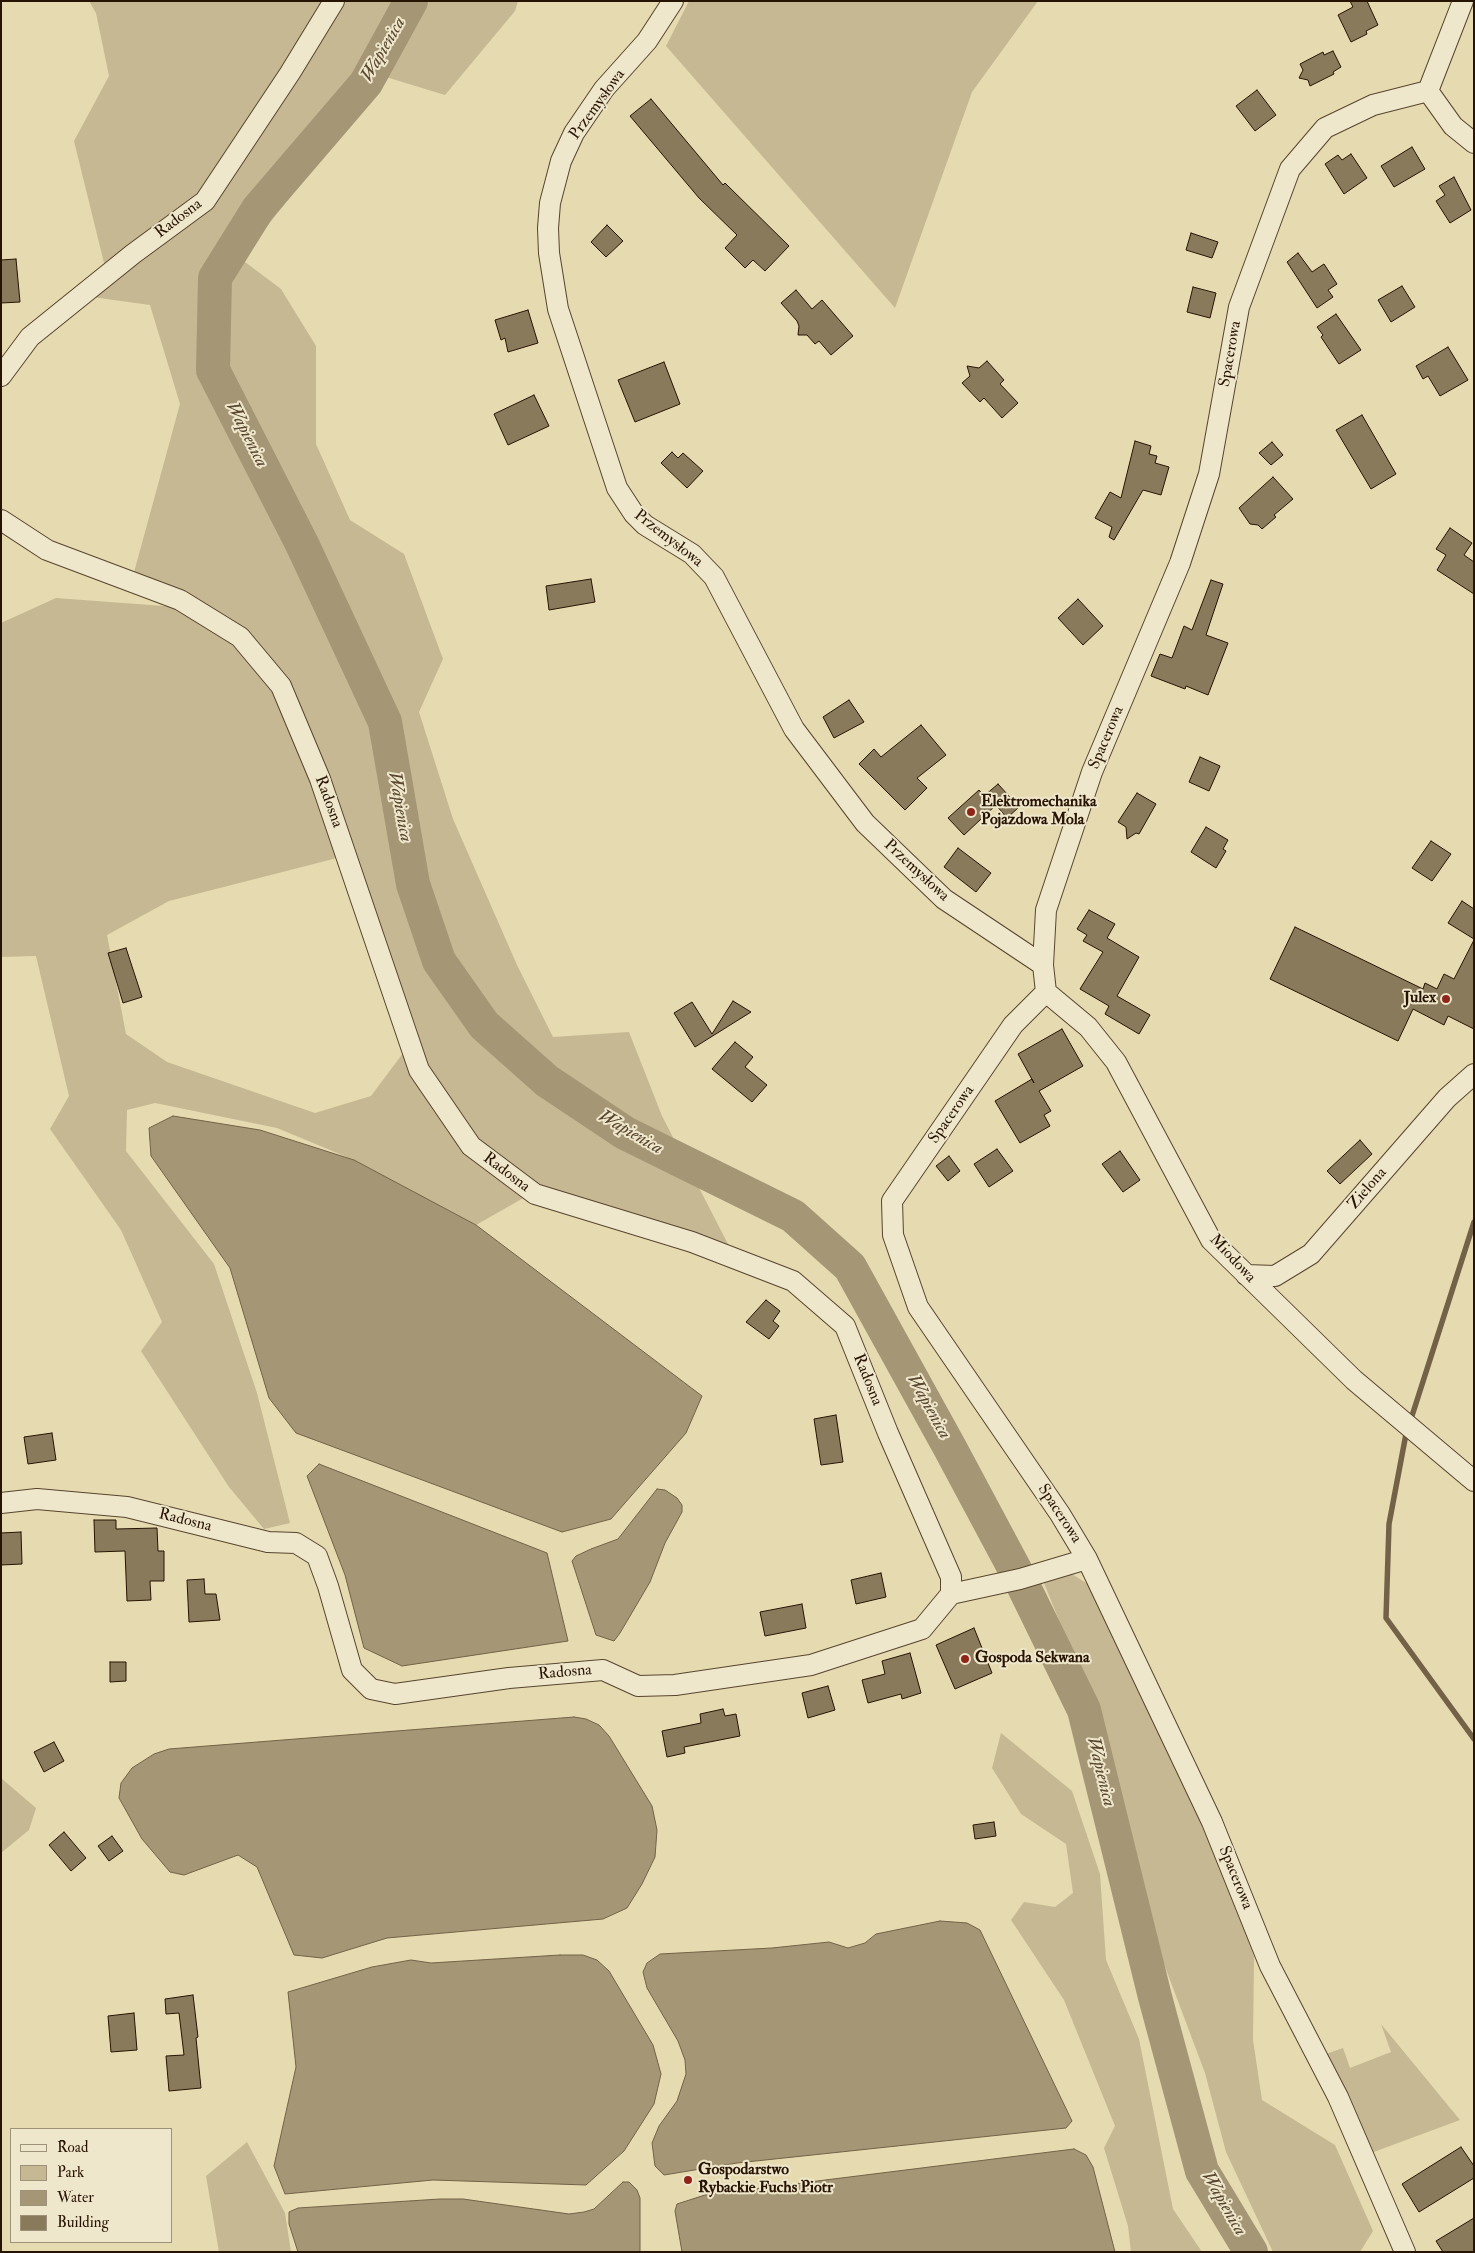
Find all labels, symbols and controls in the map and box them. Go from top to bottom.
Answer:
water label: Wapienica [357,14,411,86]
street label: Przemysłowa [566,66,630,144]
street label: Radosna [152,195,206,243]
street label: Spacerowa [1216,320,1246,388]
water label: Wapienica [220,399,272,471]
street label: Przemysłowa [630,506,706,572]
street label: Spacerowa [1085,704,1129,772]
water label: Wapienica [382,770,416,844]
street label: Radosna [310,773,346,831]
place label: Elektromechanika Pojazdowa Mola [981,793,1097,831]
marker: Elektromechanika Pojazdowa Mola [965,806,977,818]
street label: Przemysłowa [879,836,953,906]
place label: Julex [1404,989,1436,1009]
marker: Julex [1440,993,1452,1005]
street label: Spacerowa [925,1082,979,1148]
water label: Wapienica [594,1106,666,1160]
street label: Radosna [479,1149,533,1197]
street label: Zielona [1345,1164,1391,1214]
street label: Miodowa [1205,1231,1259,1287]
street label: Radosna [848,1351,886,1409]
water label: Wapienica [901,1371,955,1443]
street label: Spacerowa [1033,1481,1085,1547]
street label: Radosna [157,1505,213,1537]
place label: Gospoda Sekwana [975,1649,1090,1669]
marker: Gospoda Sekwana [959,1653,971,1665]
street label: Radosna [537,1661,593,1685]
water label: Wapienica [1081,1735,1119,1809]
street label: Spacerowa [1214,1844,1256,1912]
legend [10,2128,172,2243]
text: Road [57,2138,88,2157]
place label: Gospodarstwo Rybackie Fuchs Piotr [698,2161,833,2199]
text: Park [57,2163,84,2182]
water label: Wapienica [1196,2168,1250,2240]
marker: Gospodarstwo Rybackie Fuchs Piotr [682,2174,694,2186]
text: Water [57,2188,94,2207]
text: Building [57,2213,109,2232]

